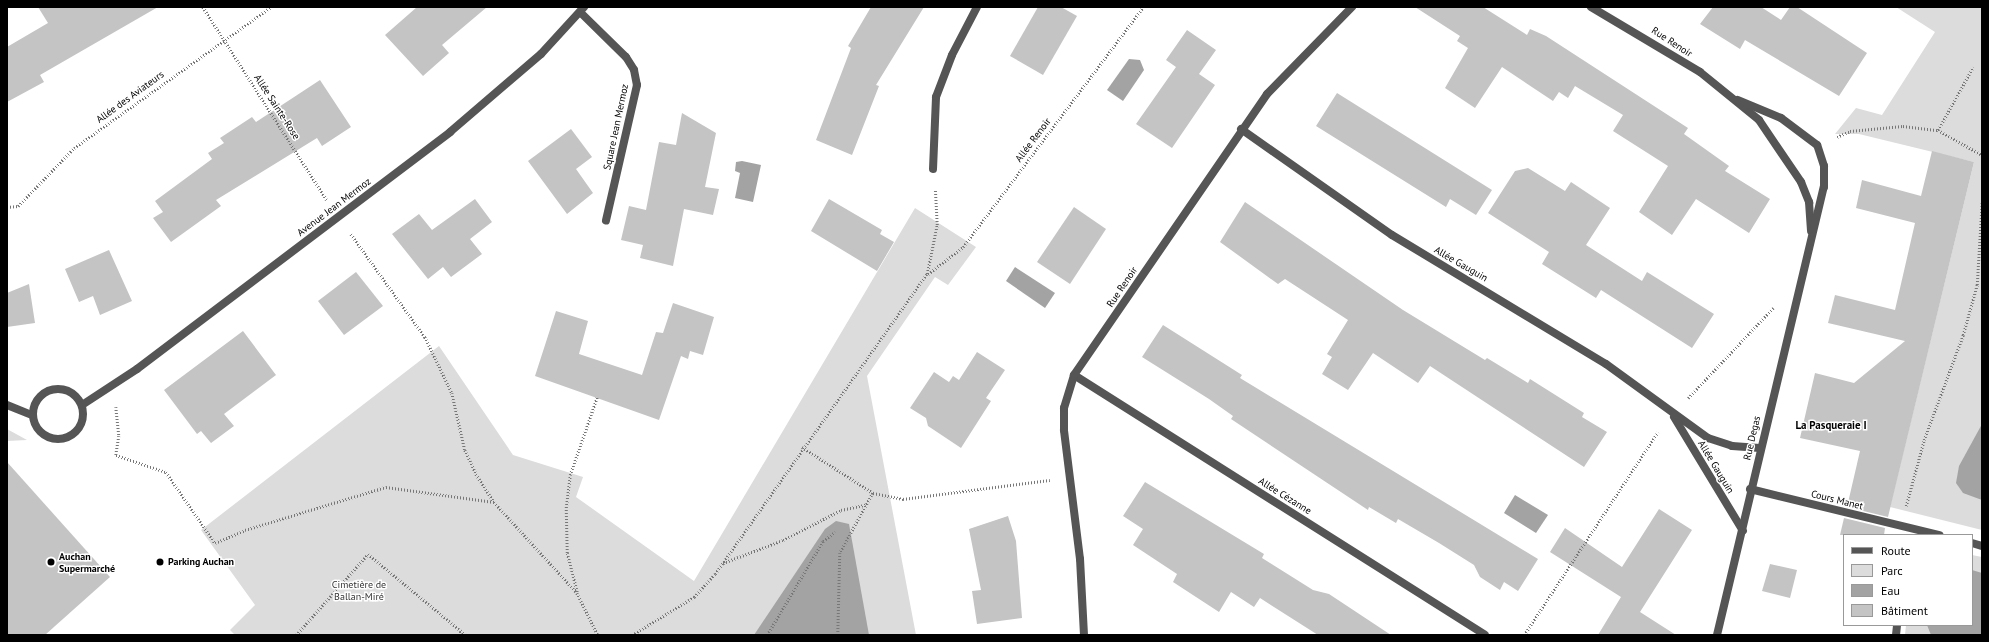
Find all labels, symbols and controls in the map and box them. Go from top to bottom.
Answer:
street label: Rue Renoir [1649,24,1695,60]
street label: Allée des Aviateurs [94,68,166,126]
street label: Allée Sainte-Rose [252,72,302,142]
street label: Square Jean Mermoz [601,83,631,171]
street label: Allée Renoir [1013,116,1053,164]
street label: Avenue Jean Mermoz [295,175,373,239]
street label: Allée Gauguin [1432,244,1490,284]
street label: Rue Renoir [1104,264,1140,310]
street label: Rue Degas [1741,415,1763,461]
district label: La Pasqueraie I [1795,418,1867,432]
street label: Allée Gauguin [1695,438,1737,496]
street label: Allée Cézanne [1256,475,1314,517]
street label: Cours Manet [1810,488,1864,512]
legend [1843,534,1973,626]
text: Route [1881,543,1911,558]
place label: Auchan Supermarché [59,550,115,574]
place label: Parking Auchan [168,556,234,568]
marker: Auchan Supermarché [46,557,56,567]
marker: Parking Auchan [155,557,165,567]
text: Parc [1881,563,1903,578]
park label: Cimetière de Ballan-Miré [332,578,386,602]
text: Eau [1881,583,1900,598]
text: Bâtiment [1881,603,1928,618]

